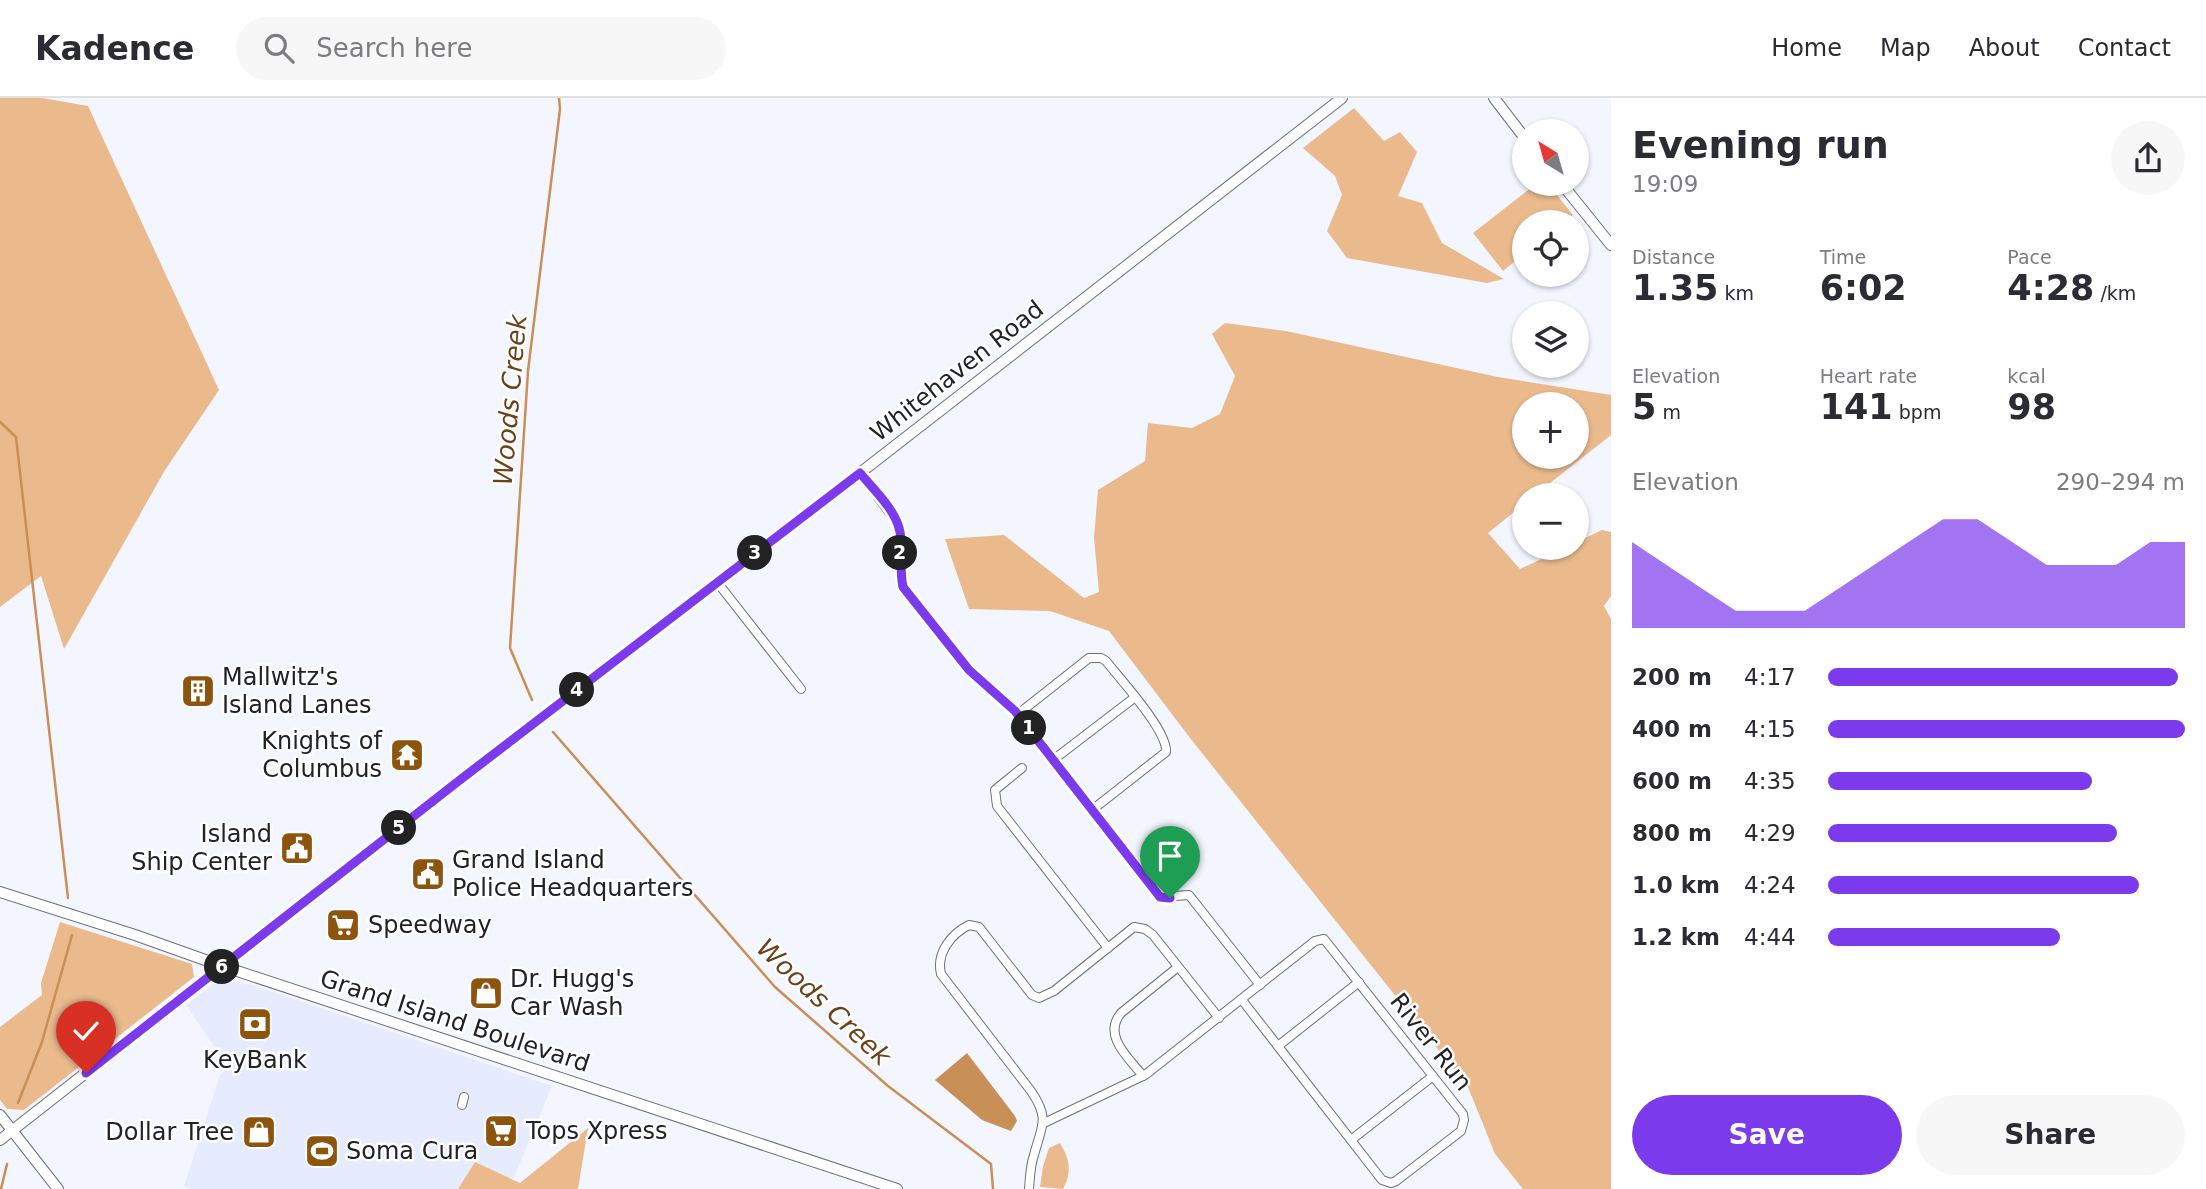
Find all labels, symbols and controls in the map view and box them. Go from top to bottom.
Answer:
search box [236,17,726,80]
text: Kadence [35,29,194,68]
icon: search [260,29,298,67]
text: Search here [316,33,472,63]
text: Home [1771,34,1842,62]
text: Map [1880,34,1931,62]
text: About [1969,34,2040,62]
text: Contact [2078,34,2171,62]
north arrow [1512,119,1589,196]
map controls [1512,119,1589,560]
button: share [2111,121,2185,195]
text: Evening run [1632,123,1889,167]
text: 19:09 [1632,171,1698,197]
button: locate [1512,210,1589,287]
text: Distance [1632,246,1715,268]
text: Time [1820,246,1866,268]
text: Pace [2007,246,2052,268]
text: 1.35 [1632,268,1718,308]
text: 6:02 [1820,268,1907,308]
text: 4:28 [2007,268,2094,308]
text: km [1718,282,1754,304]
text: /km [2094,282,2136,304]
street label: Whitehaven Road [865,295,1049,447]
button: layers [1512,301,1589,378]
water label: Woods Creek [488,312,533,487]
text: Elevation [1632,365,1720,387]
text: Heart rate [1820,365,1917,387]
text: kcal [2007,365,2046,387]
text: 5 [1632,387,1656,427]
text: 141 [1820,387,1893,427]
text: 98 [2007,387,2056,427]
button: + [1512,392,1589,469]
text: m [1656,401,1681,423]
text: bpm [1893,401,1941,423]
text: Elevation [1632,469,1739,495]
text: 290–294 m [2056,469,2185,495]
button: − [1512,483,1589,560]
pin: 3 [738,536,772,570]
pin: 2 [883,536,918,570]
text: 3 [748,541,761,563]
text: 2 [893,541,906,563]
place label: Mallwitz's Island Lanes [222,663,372,719]
text: 200 m [1632,664,1712,690]
text: 4:17 [1744,664,1796,690]
building icon: Mallwitz's Island Lanes [179,672,217,710]
pin: 4 [560,672,594,708]
text: 4 [570,678,583,700]
pin: 1 [1012,710,1046,746]
text: 1 [1022,716,1035,738]
text: 400 m [1632,716,1712,742]
text: 4:15 [1744,716,1796,742]
place label: Knights of Columbus [261,727,383,783]
temple icon: Knights of Columbus [388,736,426,774]
text: 600 m [1632,768,1712,794]
text: 4:35 [1744,768,1796,794]
pin: 5 [382,810,416,846]
text: 5 [392,816,405,838]
place label: Island Ship Center [131,820,272,876]
text: 800 m [1632,820,1712,846]
text: 4:29 [1744,820,1796,846]
pin [1140,826,1200,898]
public building icon: Island Ship Center [278,829,316,867]
icon: arrive [1151,837,1189,875]
place label: Grand Island Police Headquarters [452,846,694,902]
public building icon: Grand Island Police Headquarters [409,855,447,893]
text: 1.0 km [1632,872,1720,898]
text: 4:24 [1744,872,1796,898]
supermarket icon: Speedway [324,906,362,944]
place label: Speedway [368,911,492,939]
text: 1.2 km [1632,924,1720,950]
text: 4:44 [1744,924,1796,950]
water label: Woods Creek [751,932,898,1072]
pin: 6 [204,950,240,984]
text: 6 [215,955,228,977]
street label: Grand Island Boulevard [317,964,593,1078]
place label: Dr. Hugg's Car Wash [510,965,634,1021]
shop icon: Dr. Hugg's Car Wash [467,974,505,1012]
street label: River Run [1384,988,1478,1096]
pin [56,1001,116,1073]
bank icon: KeyBank [236,1005,274,1043]
icon: check [67,1012,105,1050]
place label: KeyBank [203,1046,307,1074]
button: Save [1632,1095,1902,1175]
button: Share [1916,1095,2185,1175]
supermarket icon: Tops Xpress [482,1112,520,1150]
shop icon: Dollar Tree [240,1113,278,1151]
place label: Tops Xpress [525,1117,667,1145]
place label: Dollar Tree [105,1118,234,1146]
sports icon: Soma Cura [303,1132,341,1170]
place label: Soma Cura [346,1137,478,1165]

